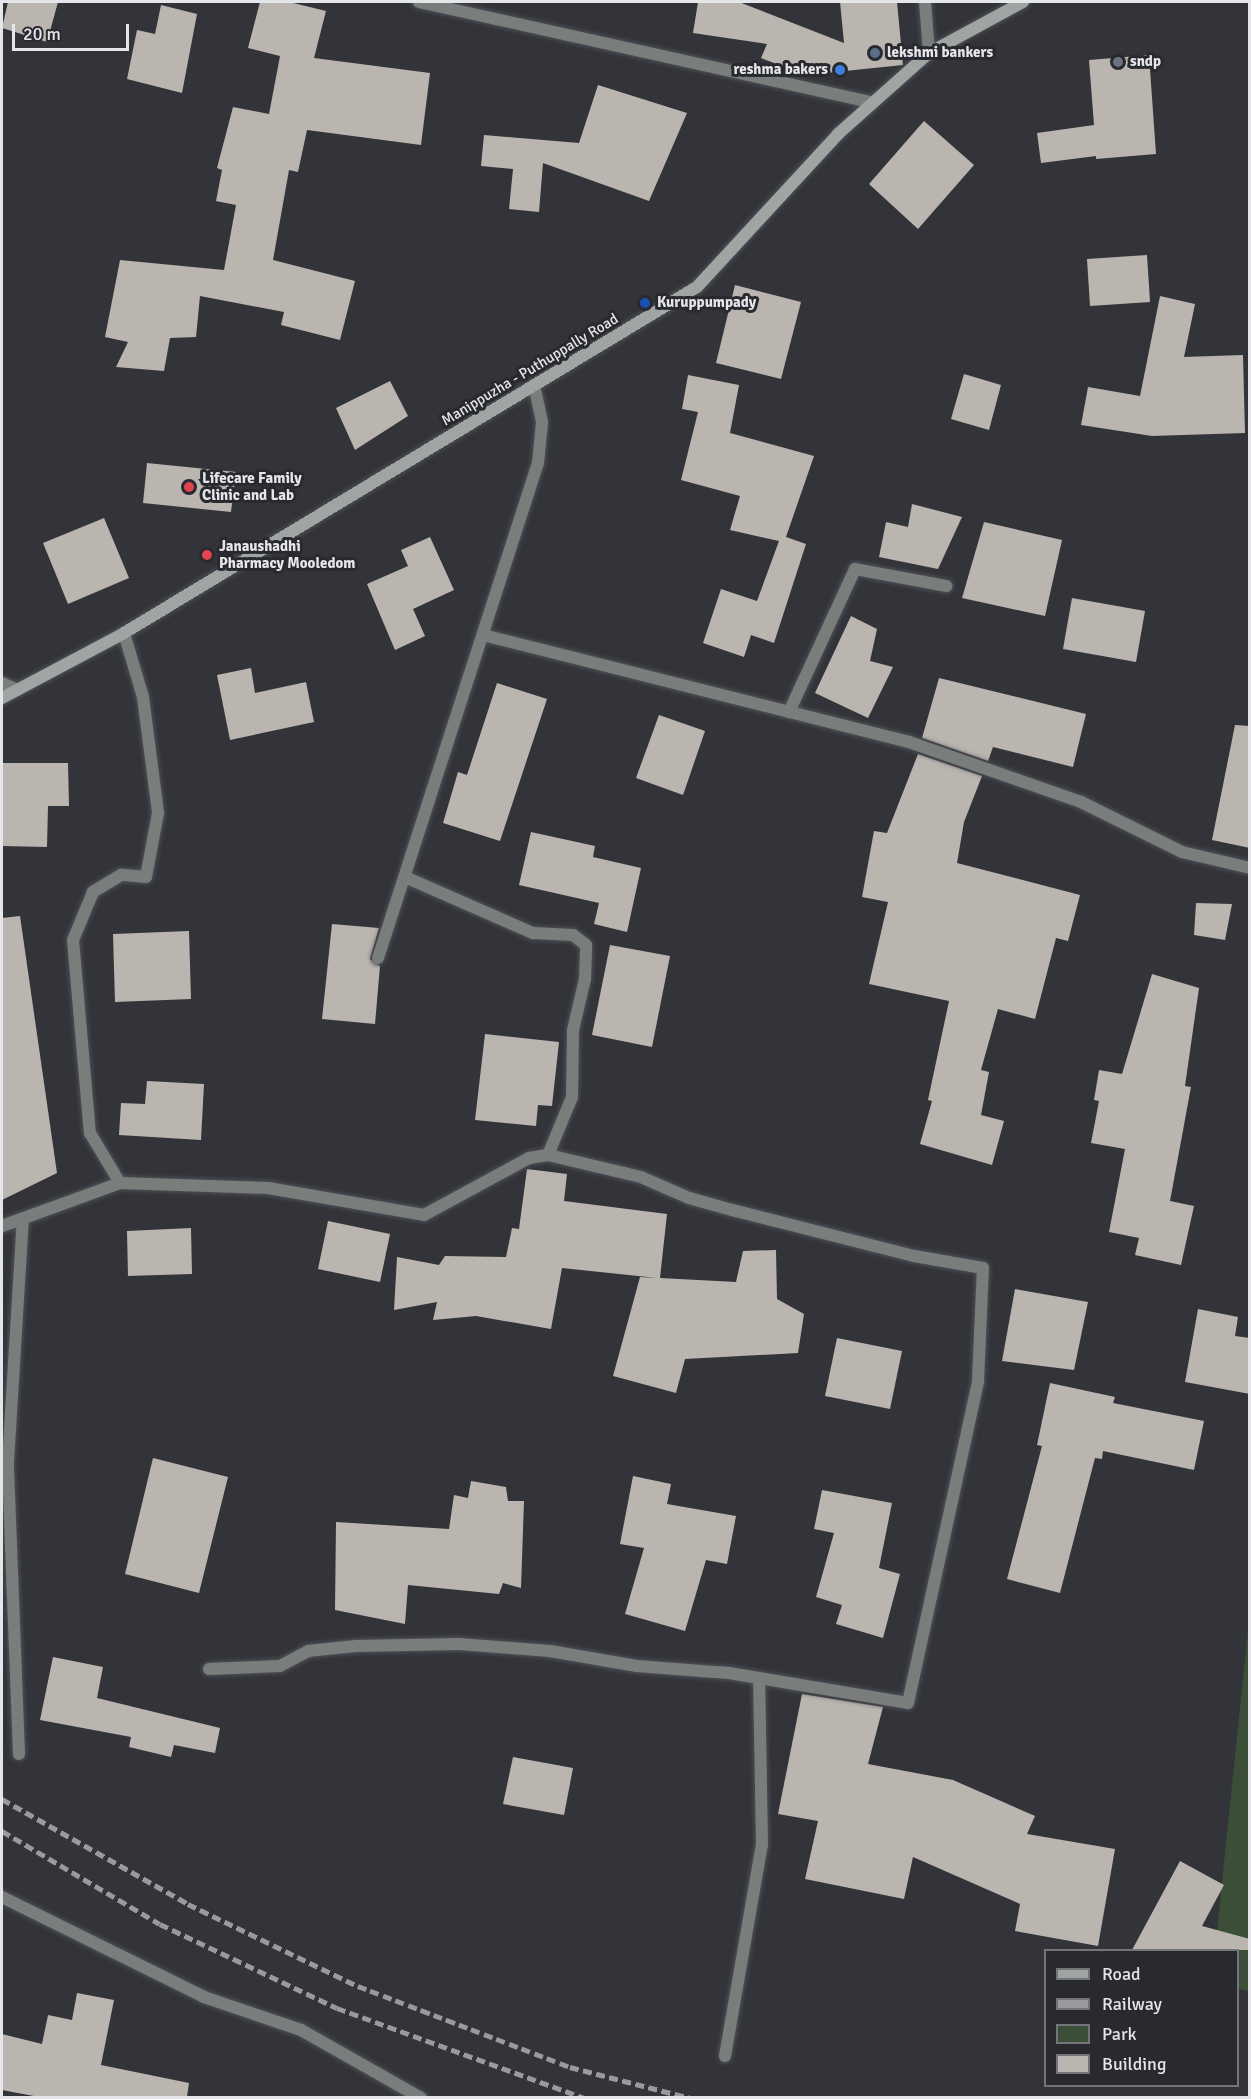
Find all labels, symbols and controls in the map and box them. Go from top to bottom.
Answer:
scale bar [15,12,132,50]
text: 20 m [23,23,61,45]
place label: lekshmi bankers [887,44,993,62]
marker: lekshmi bankers [868,46,882,60]
place label: sndp [1130,53,1161,71]
marker: sndp [1111,55,1125,69]
place label: reshma bakers [734,61,828,79]
marker: reshma bakers [833,63,847,77]
place label: Kuruppumpady [657,294,756,312]
marker: Kuruppumpady [638,296,652,310]
street label: Manippuzha - Puthuppally Road [438,310,622,430]
place label: Lifecare Family Clinic and Lab [202,469,302,504]
marker: Lifecare Family Clinic and Lab [180,478,198,496]
place label: Janaushadhi Pharmacy Mooledom [219,537,355,572]
marker: Janaushadhi Pharmacy Mooledom [200,548,214,562]
legend [1044,1949,1239,2087]
text: Road [1102,1963,1141,1985]
text: Railway [1102,1993,1162,2015]
text: Park [1102,2023,1137,2045]
text: Building [1102,2053,1166,2075]

